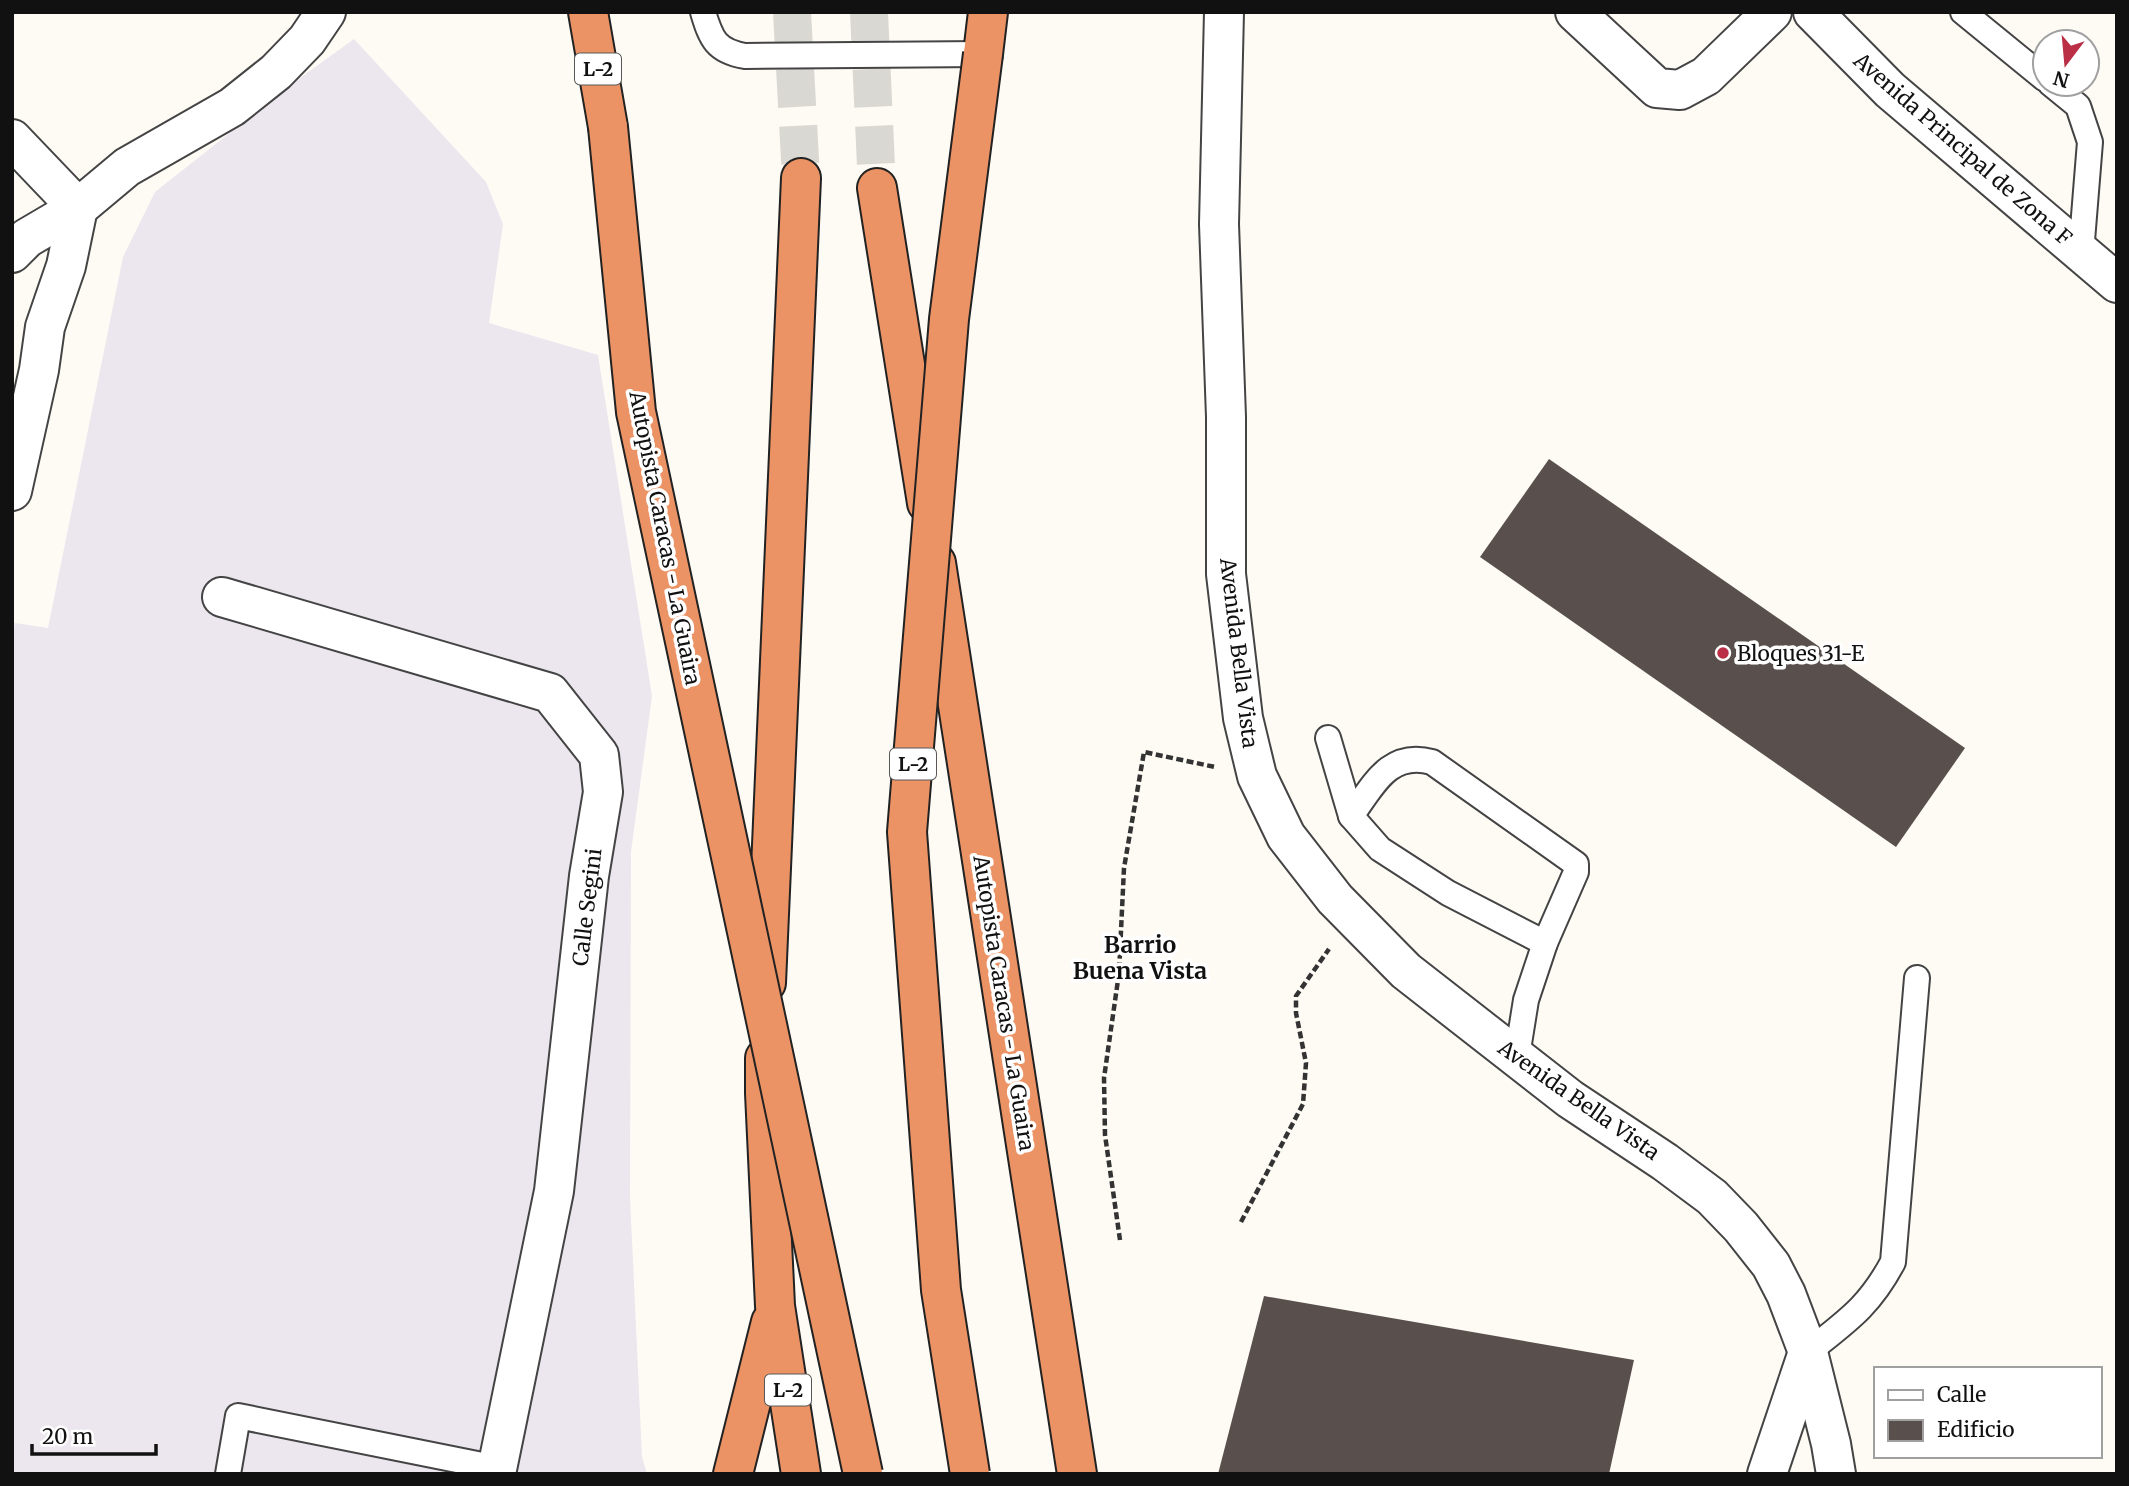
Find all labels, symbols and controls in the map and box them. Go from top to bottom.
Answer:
north arrow [2031,28,2101,98]
street label: Avenida Principal de Zona F [1848,46,2078,251]
road number: L-2 [575,54,621,85]
text: N [2051,66,2072,93]
street label: Autopista Caracas - La Guaira [623,388,707,687]
street label: Avenida Bella Vista [1214,555,1264,750]
place label: Bloques 31-E [1737,640,1865,667]
marker: Bloques 31-E [1715,645,1731,661]
road number: L-2 [890,748,936,779]
street label: Calle Segini [566,846,608,967]
street label: Autopista Caracas - La Guaira [967,852,1041,1153]
district label: Barrio Buena Vista [1073,930,1207,985]
street label: Avenida Bella Vista [1492,1034,1665,1166]
legend [1874,1367,2101,1458]
road number: L-2 [765,1374,811,1406]
text: Calle [1937,1381,1986,1408]
scale bar [32,1412,156,1456]
text: Edificio [1937,1416,2014,1443]
text: 20 m [42,1423,94,1450]

